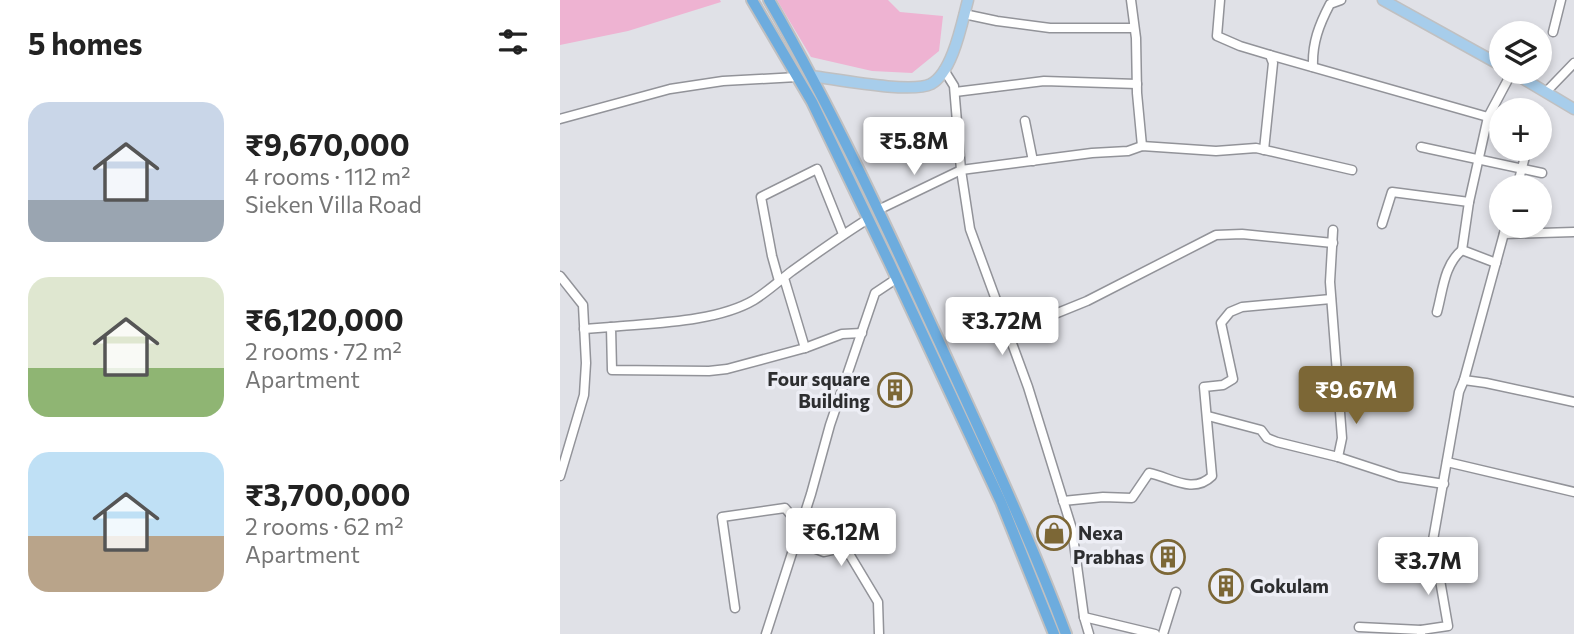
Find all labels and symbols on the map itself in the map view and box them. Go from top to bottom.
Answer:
pin: ₹5.8M [865,118,963,177]
pin: ₹3.72M [945,298,1059,357]
pin: ₹9.67M [1299,366,1413,426]
place label: Four square Building [767,367,871,412]
building icon: Four square Building [876,371,914,409]
pin: ₹6.12M [784,508,898,568]
shop icon: Nexa [1035,514,1073,552]
place label: Nexa [1078,521,1123,544]
building icon: Prabhas [1149,538,1187,576]
pin: ₹3.7M [1379,538,1477,597]
place label: Prabhas [1073,545,1144,568]
building icon: Gokulam [1207,567,1245,605]
place label: Gokulam [1250,574,1329,597]

